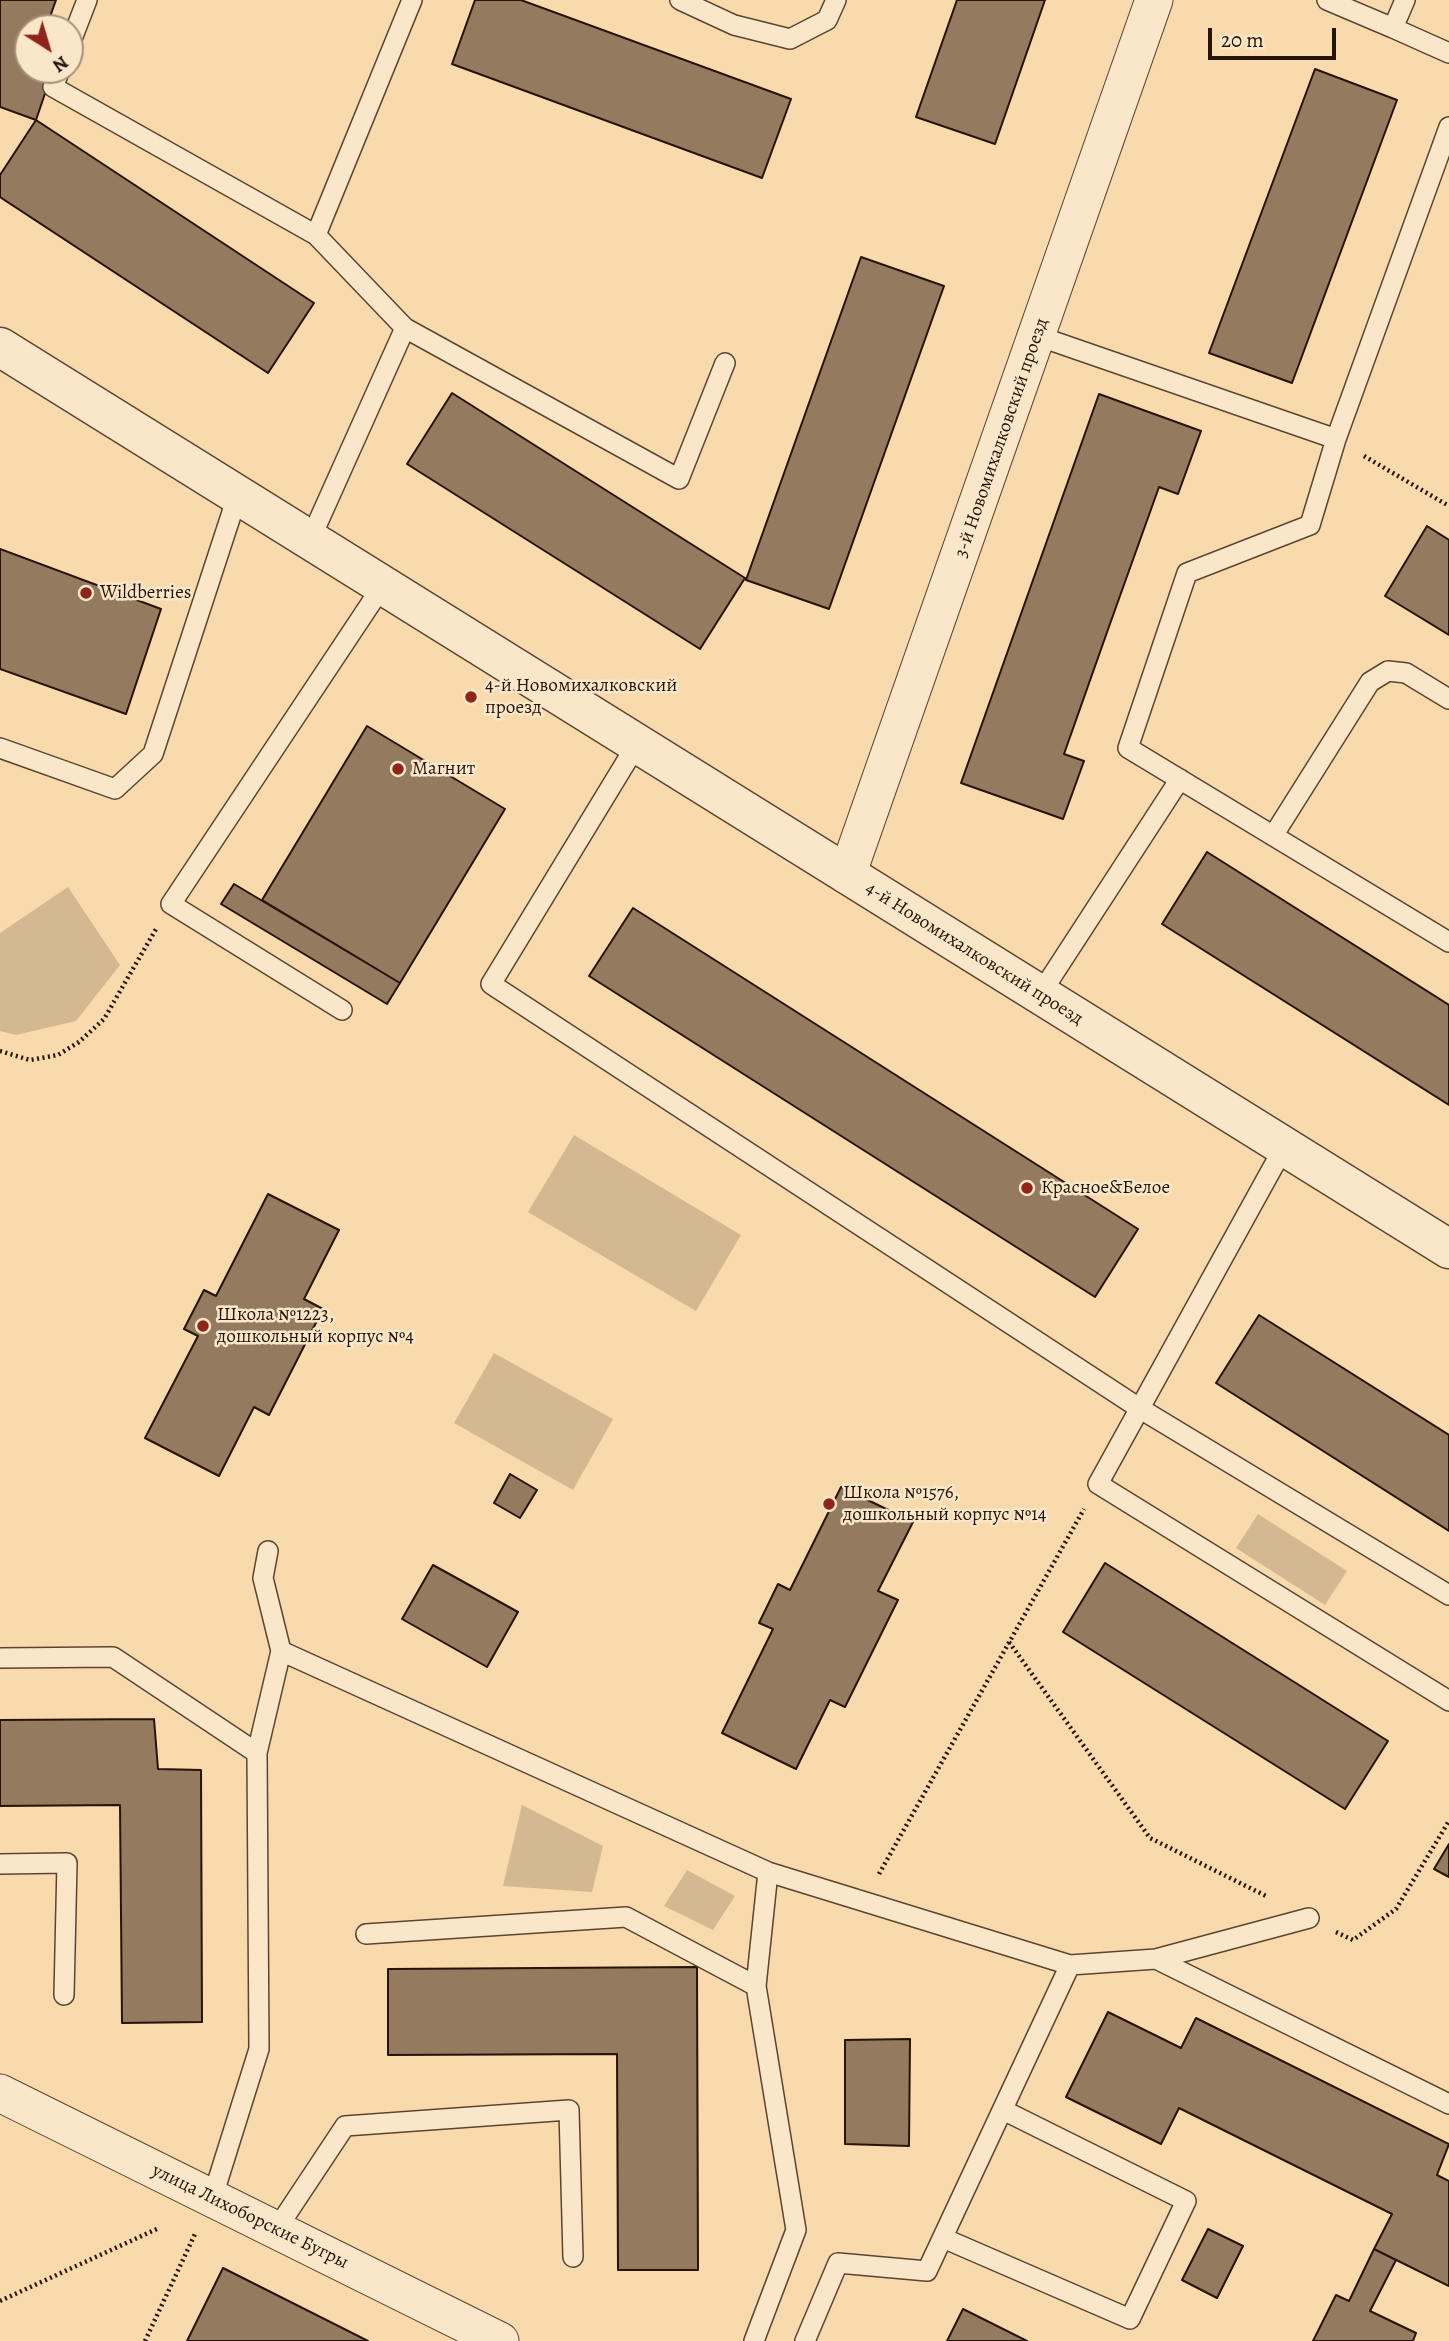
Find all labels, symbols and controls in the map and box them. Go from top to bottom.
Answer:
north arrow [14,14,84,84]
scale bar [1211,14,1339,58]
text: 20 m [1221,26,1264,54]
text: N [47,50,74,79]
street label: 3-й Новомихалковский проезд [950,315,1054,561]
place label: Wildberries [100,582,191,604]
marker: Wildberries [78,585,94,601]
place label: 4-й Новомихалковский проезд [485,675,677,719]
marker: 4-й Новомихалковский проезд [463,689,479,705]
place label: Магнит [412,758,475,780]
marker: Магнит [390,761,406,777]
street label: 4-й Новомихалковский проезд [861,877,1087,1031]
place label: Красное&Белое [1041,1177,1170,1199]
marker: Красное&Белое [1019,1180,1035,1196]
place label: Школа №1223, дошкольный корпус №4 [217,1304,414,1348]
marker: Школа №1223, дошкольный корпус №4 [195,1318,211,1334]
place label: Школа №1576, дошкольный корпус №14 [843,1482,1046,1526]
marker: Школа №1576, дошкольный корпус №14 [821,1496,837,1512]
street label: улица Лихоборские Бугры [148,2159,352,2275]

